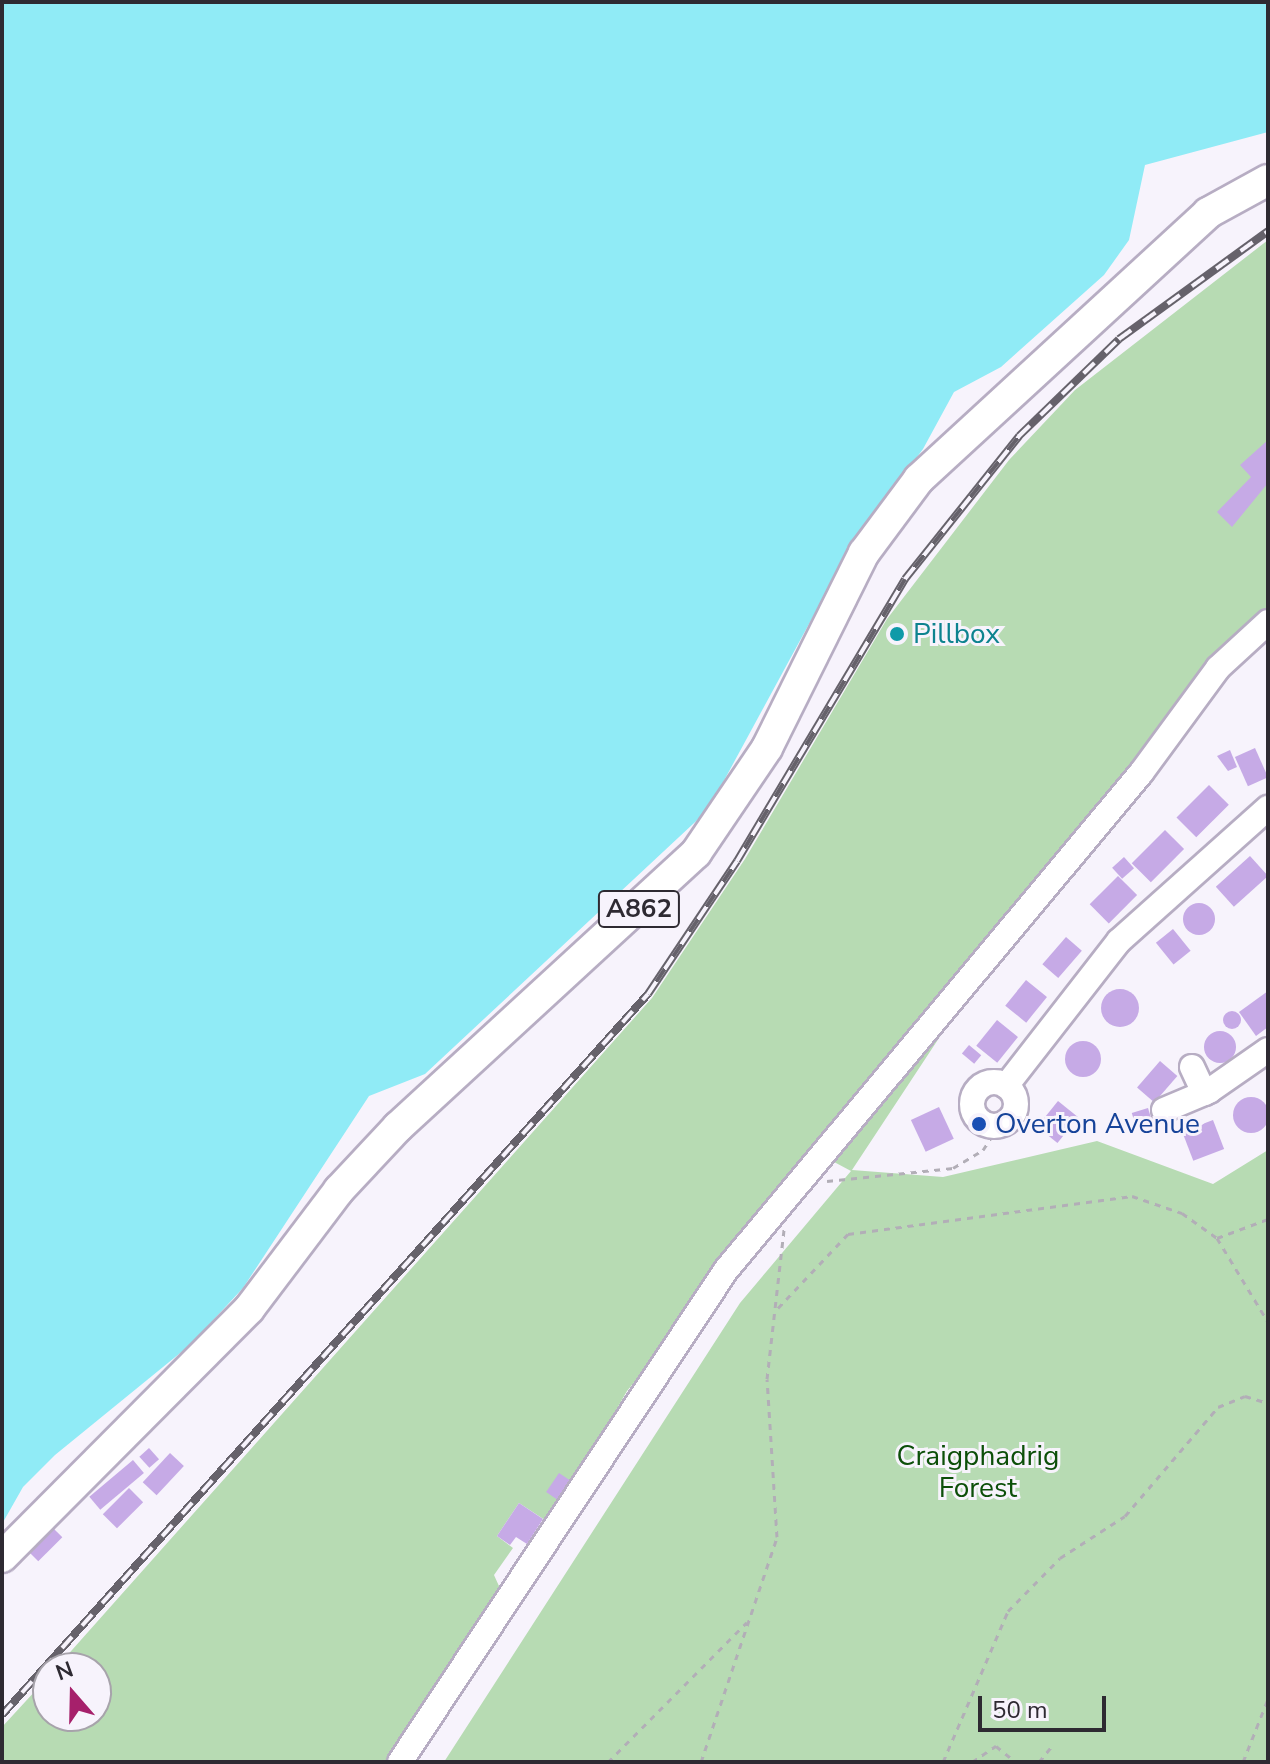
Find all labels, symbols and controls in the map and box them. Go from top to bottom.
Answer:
place label: Pillbox [913,617,1000,651]
marker: Pillbox [888,625,906,643]
road number: A862 [597,887,681,931]
place label: Overton Avenue [995,1107,1200,1141]
marker: Overton Avenue [970,1115,988,1133]
park label: Craigphadrig Forest [897,1439,1059,1505]
north arrow [32,1652,112,1732]
text: N [52,1654,77,1688]
scale bar [982,1680,1110,1730]
text: 50 m [992,1694,1048,1726]

